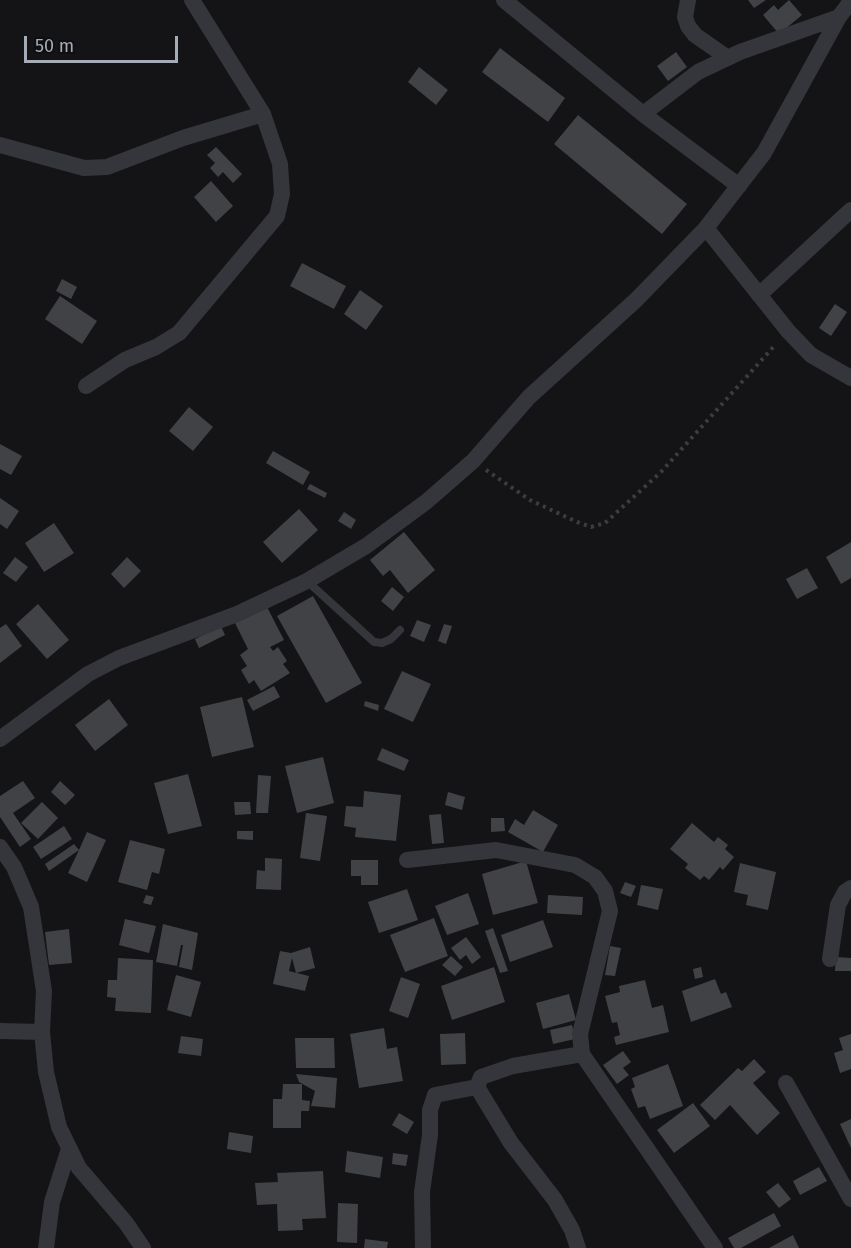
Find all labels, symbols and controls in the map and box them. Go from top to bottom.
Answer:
scale bar [27,24,182,62]
text: 50 m [35,35,74,57]

